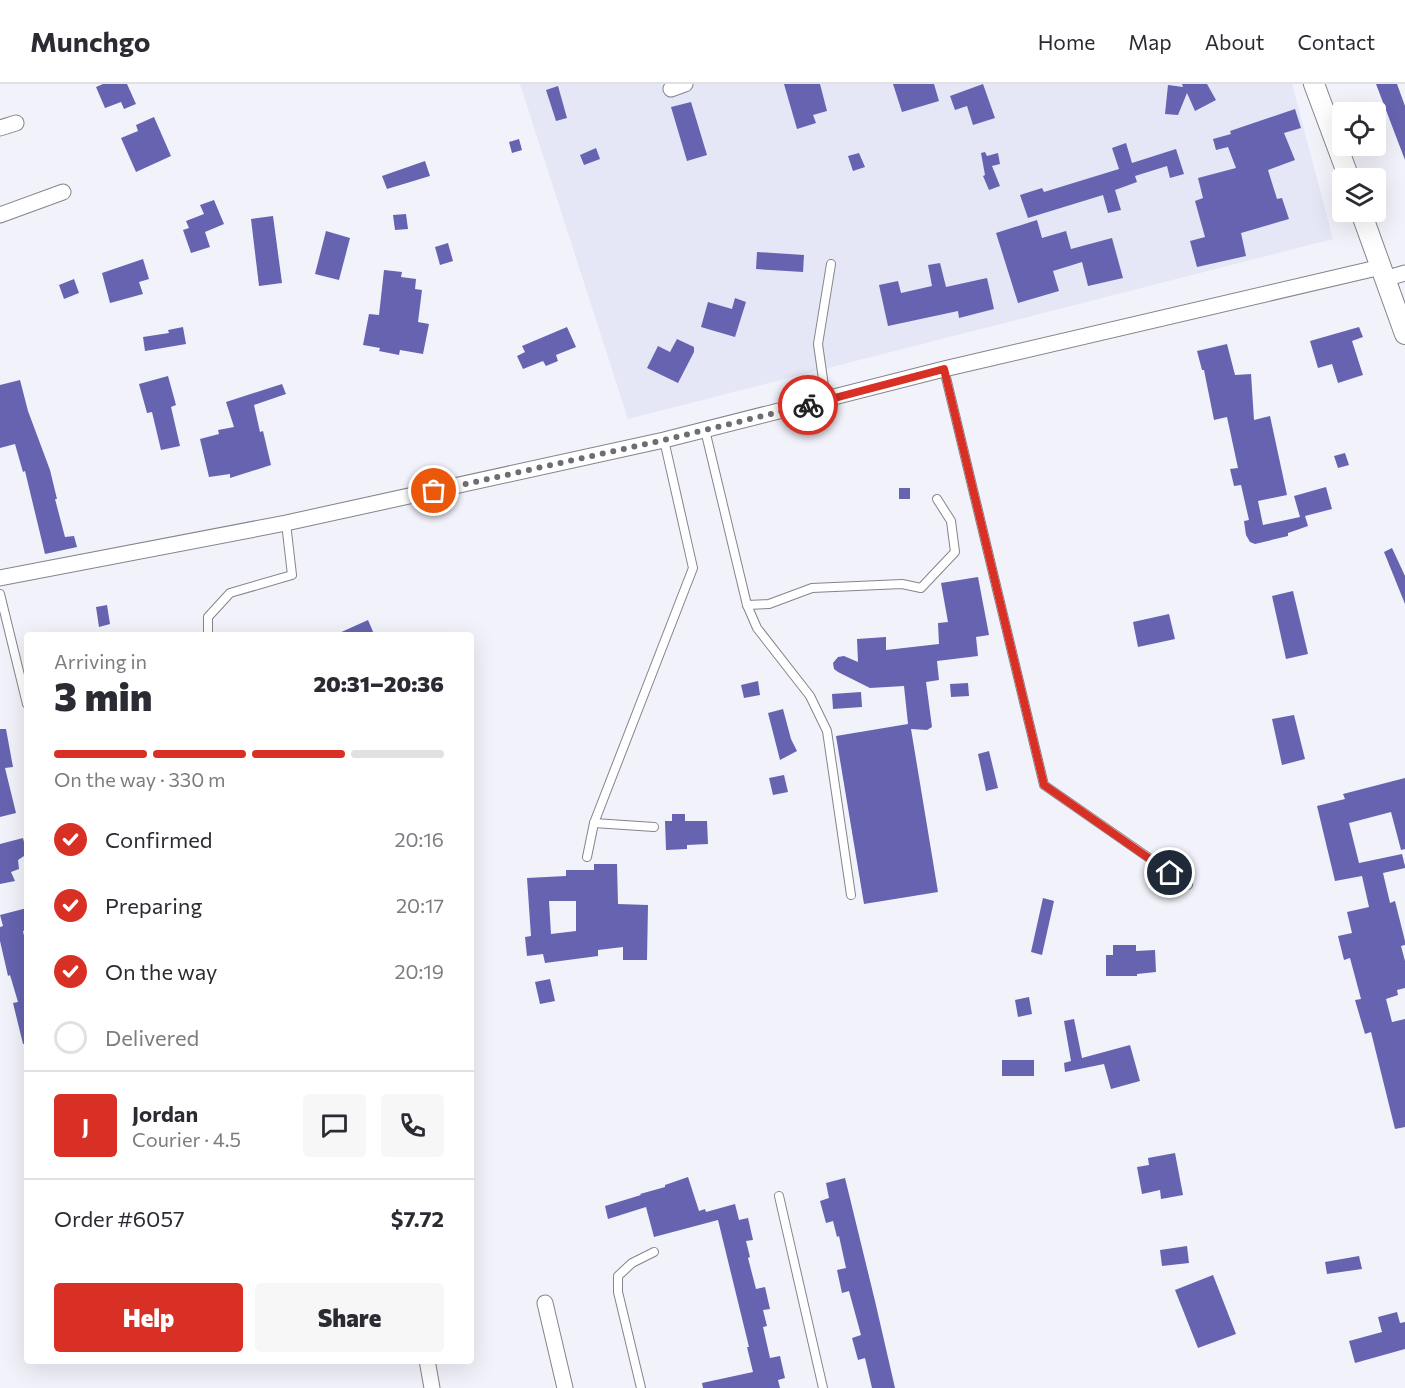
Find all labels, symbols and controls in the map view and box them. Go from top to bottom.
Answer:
text: Munchgo [30,24,151,58]
text: Home [1038,29,1095,54]
text: Map [1128,29,1172,54]
text: About [1205,29,1264,54]
text: Contact [1297,29,1375,54]
map controls [1332,102,1386,222]
button: locate [1332,102,1386,156]
button: layers [1332,168,1386,222]
courier [778,375,838,435]
icon: bike [792,389,825,422]
pin [408,465,459,516]
icon: bag [417,474,450,507]
text: Arriving in [54,649,147,673]
text: 20:31–20:36 [313,670,444,697]
text: 3 min [54,671,152,719]
text: On the way · 330 m [54,767,226,791]
icon: check [54,823,87,856]
text: Confirmed [105,826,212,853]
text: 20:16 [395,827,444,851]
pin [1144,847,1195,898]
icon: home [1153,856,1186,889]
icon: check [54,889,87,922]
text: Preparing [105,892,202,919]
text: 20:17 [396,893,444,917]
icon: check [54,955,87,988]
text: On the way [105,958,217,985]
text: 20:19 [395,959,444,983]
text: Delivered [105,1024,199,1051]
button: chat [303,1094,366,1157]
button: phone [381,1094,444,1157]
text: Jordan [132,1100,198,1127]
text: J [82,1112,89,1139]
text: Courier · 4.5 [132,1127,241,1151]
text: Order #6057 [54,1205,185,1232]
text: $7.72 [391,1205,444,1232]
button: Help [54,1283,243,1352]
button: Share [255,1283,444,1352]

